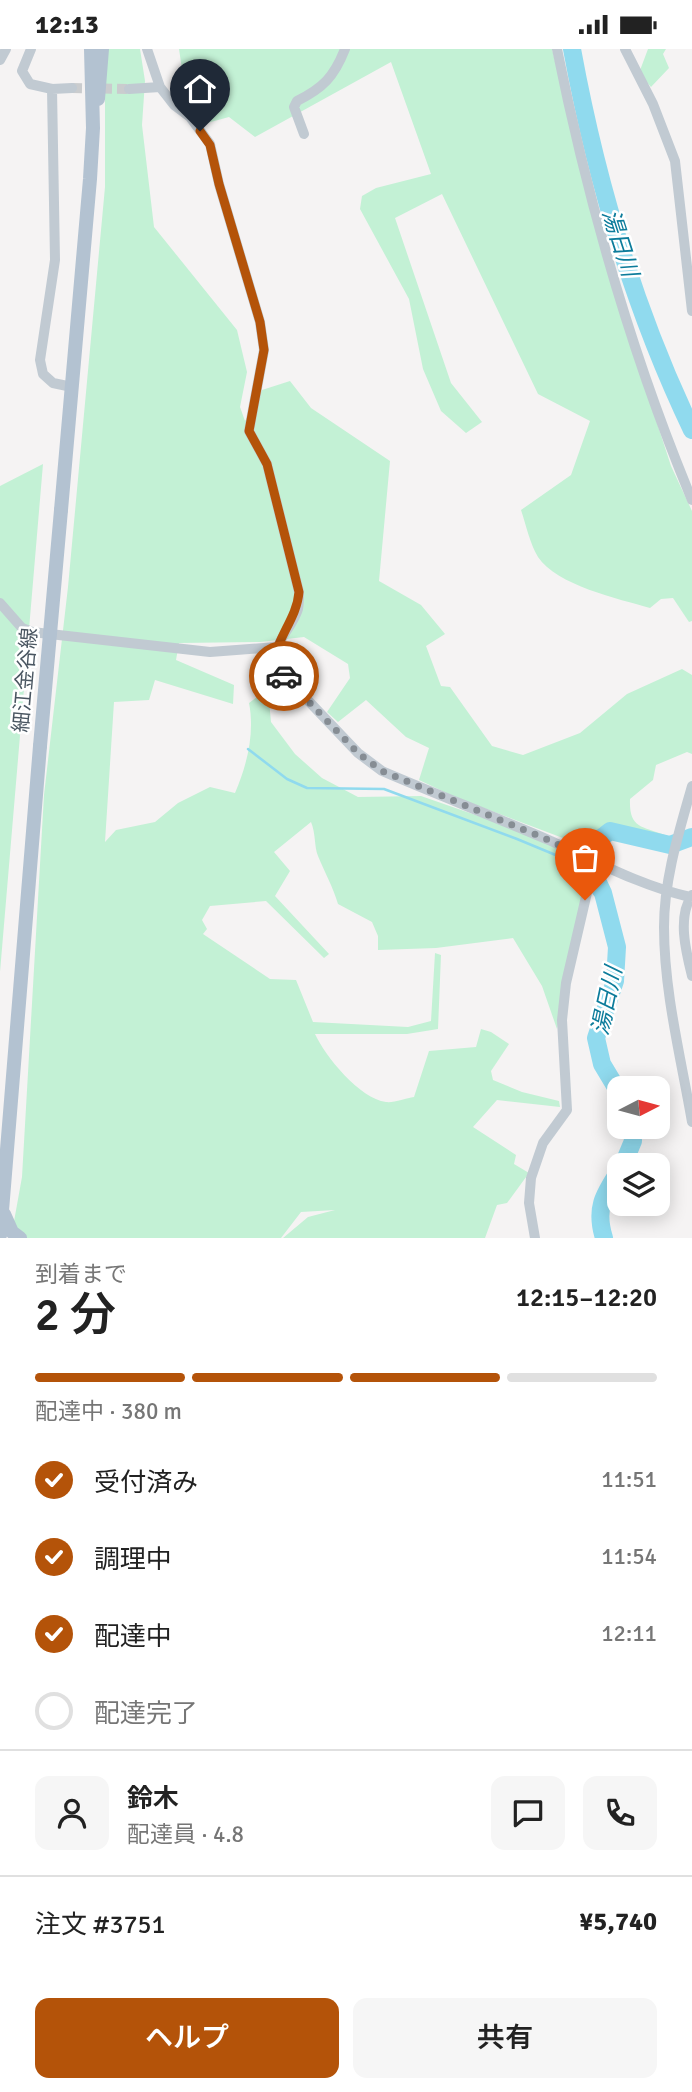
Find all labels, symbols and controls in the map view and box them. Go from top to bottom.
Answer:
text: 12:13 [35,9,99,41]
pin [170,59,230,131]
icon: home [181,70,219,108]
water label: 湯日川 [596,206,645,283]
street label: 細江金谷線 [7,627,43,733]
courier [249,641,319,711]
icon: car [265,657,303,695]
pin [555,828,615,900]
icon: bag [566,839,604,877]
water label: 湯日川 [586,961,629,1038]
north arrow [607,1076,670,1139]
map controls [607,1076,670,1216]
button: layers [607,1153,670,1216]
text: 到着まで [35,1260,127,1289]
text: 12:15–12:20 [516,1282,657,1314]
text: 2 分 [35,1287,116,1343]
text: 配達中 · 380 m [35,1397,182,1426]
icon: check [35,1461,73,1499]
text: 11:51 [601,1465,657,1494]
text: 受付済み [94,1467,198,1499]
icon: check [35,1538,73,1576]
text: 11:54 [601,1542,657,1571]
text: 調理中 [94,1544,172,1576]
icon: check [35,1615,73,1653]
text: 12:11 [601,1619,657,1648]
text: 配達中 [94,1621,172,1653]
text: 配達完了 [94,1698,198,1730]
button: person [35,1776,109,1850]
button: chat [491,1776,565,1850]
button: phone [583,1776,657,1850]
text: 鈴木 [127,1783,179,1815]
text: 配達員 · 4.8 [127,1820,244,1849]
text: ¥5,740 [579,1906,657,1938]
text: 注文 #3751 [35,1909,166,1941]
button: ヘルプ [35,1998,339,2078]
button: 共有 [353,1998,657,2078]

